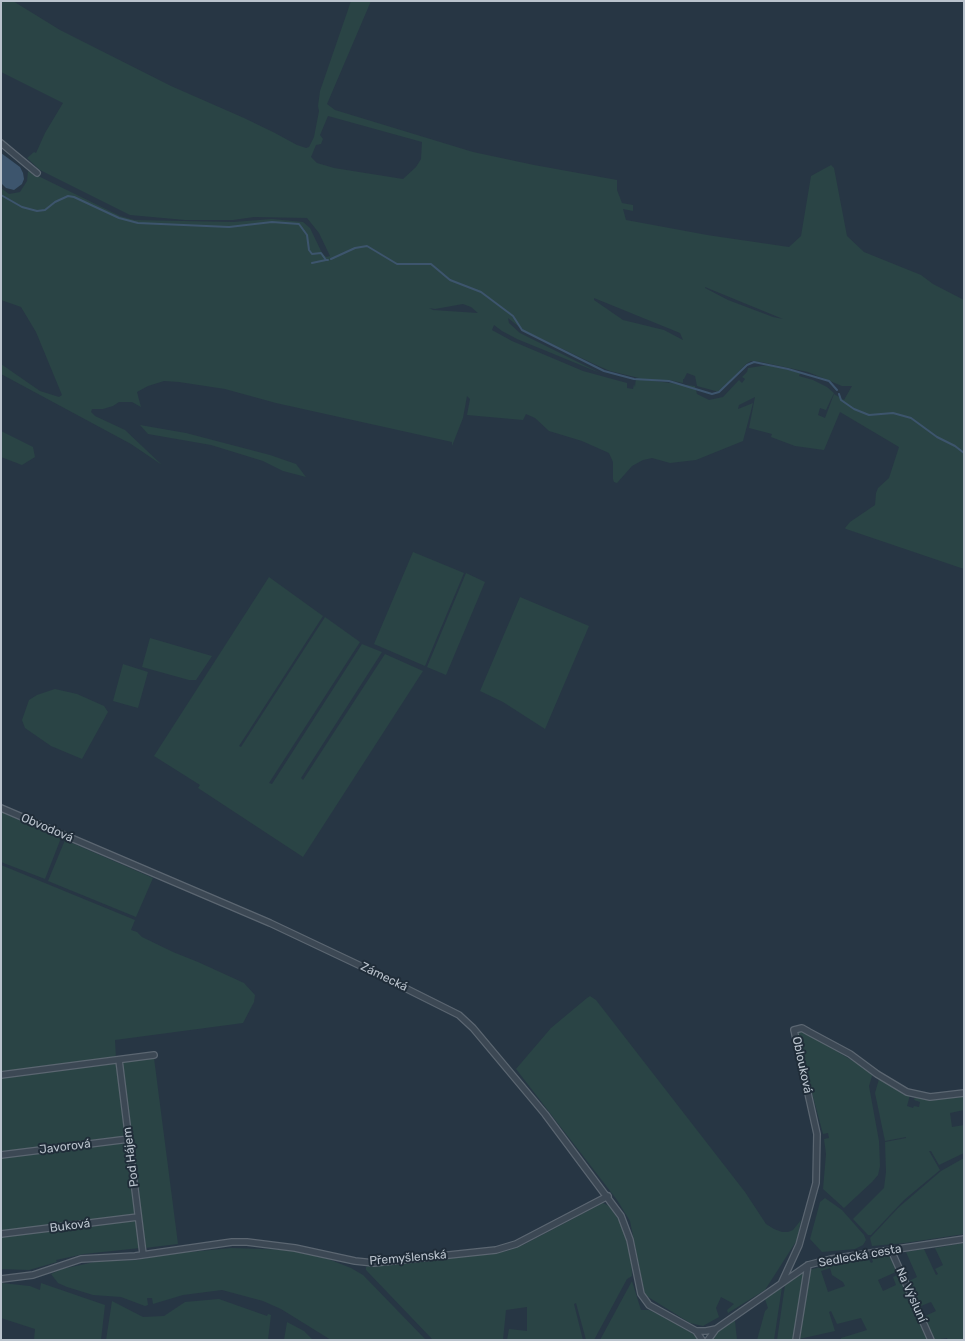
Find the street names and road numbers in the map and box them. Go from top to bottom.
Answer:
street label: Obvodová [19,811,75,845]
street label: Zámecká [358,959,410,995]
street label: Oblouková [789,1035,815,1095]
street label: Pod Hájem [120,1126,142,1188]
street label: Javorová [39,1137,91,1157]
street label: Buková [49,1216,91,1236]
street label: Sedlecká cesta [817,1242,903,1270]
street label: Přemyšlenská [369,1247,447,1269]
street label: Na Výsluní [893,1265,929,1325]

